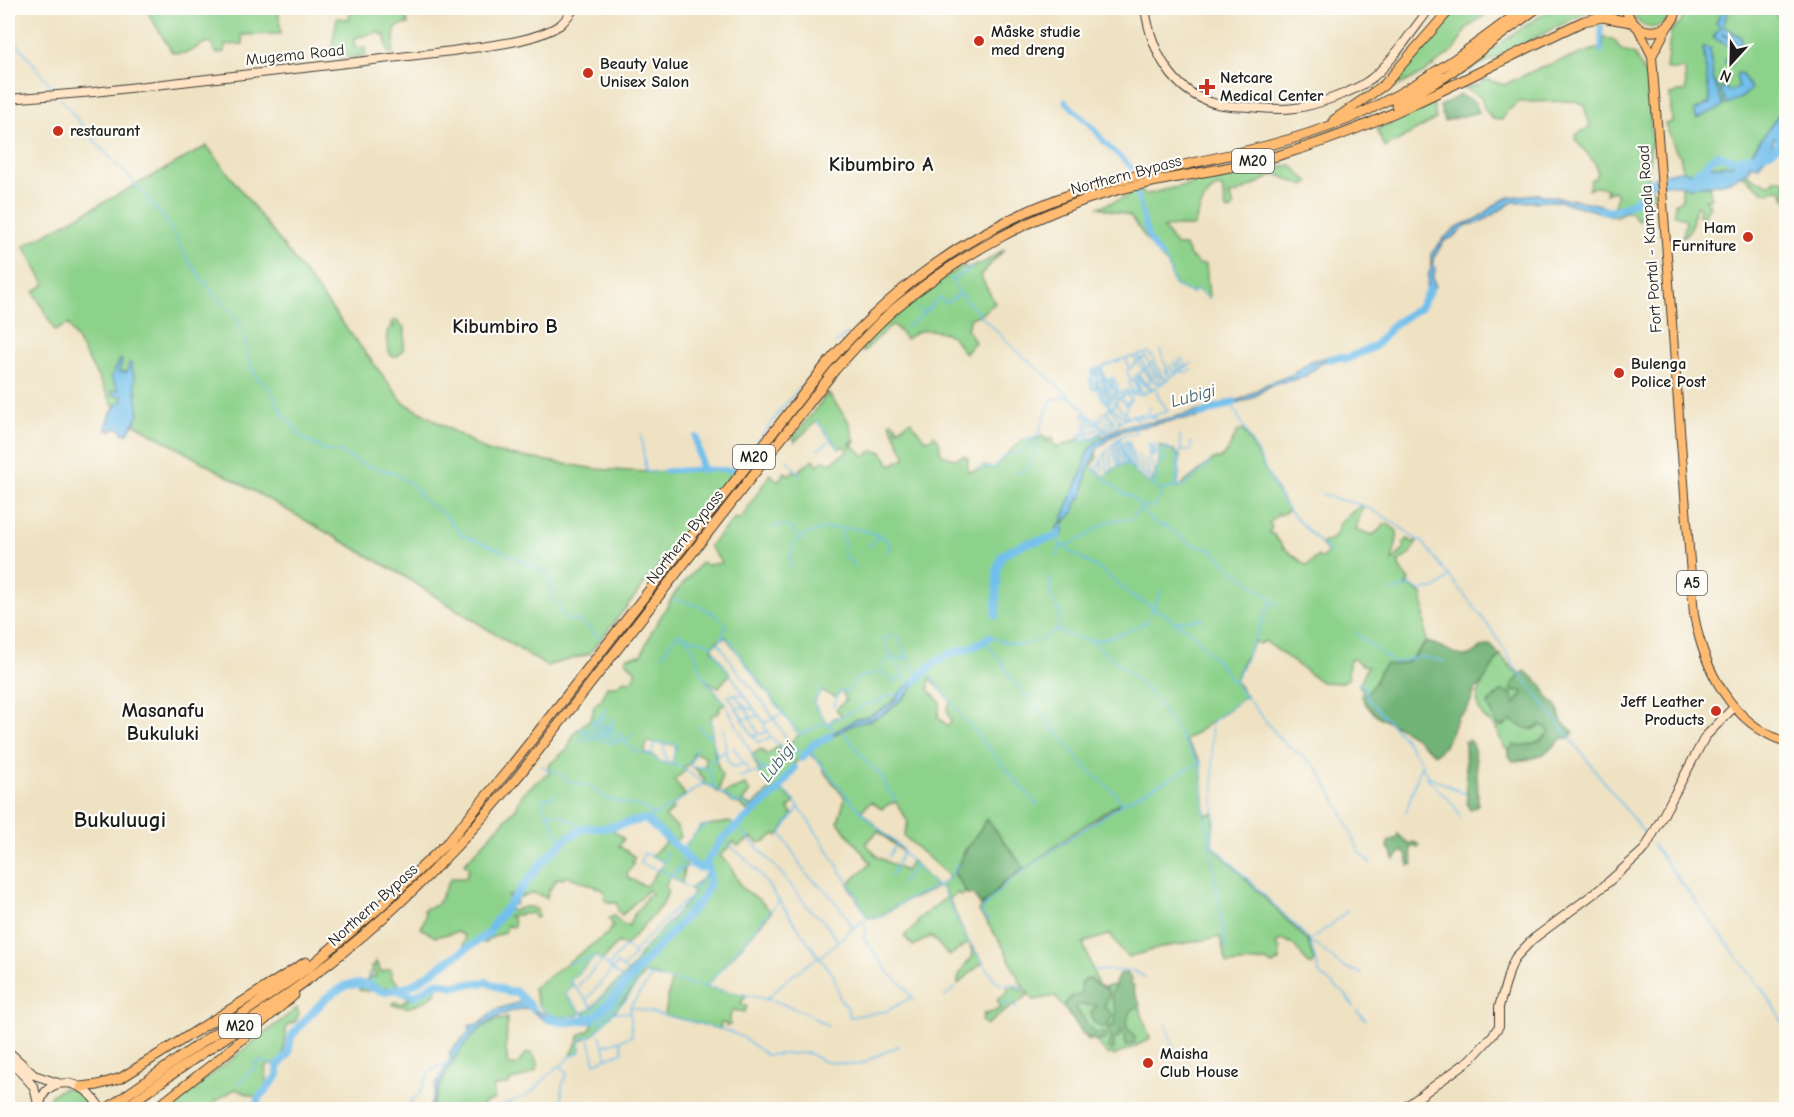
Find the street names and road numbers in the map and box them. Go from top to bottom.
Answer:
street label: Mugema Road [245,41,345,69]
street label: Fort Portal - Kampala Road [1634,145,1666,333]
road number: M20 [1232,149,1274,173]
street label: Northern Bypass [1069,151,1184,198]
road number: M20 [733,445,775,469]
street label: Northern Bypass [643,486,727,588]
road number: A5 [1677,571,1707,595]
street label: Northern Bypass [325,860,422,950]
road number: M20 [219,1014,261,1038]

